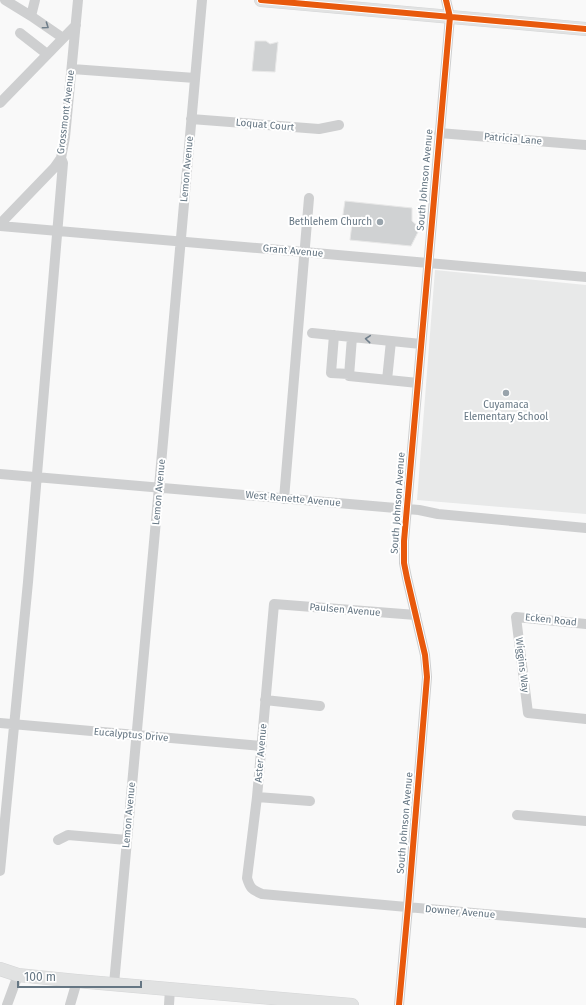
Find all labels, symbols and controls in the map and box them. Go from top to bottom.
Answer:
one-way arrow [42,21,49,29]
street label: Grossmont Avenue [55,69,77,155]
street label: Loquat Court [235,116,295,134]
street label: South Johnson Avenue [415,129,435,231]
street label: Patricia Lane [483,130,543,148]
street label: Lemon Avenue [178,135,196,203]
place label: Bethlehem Church [289,216,372,228]
marker: Bethlehem Church [375,217,385,227]
street label: Grant Avenue [262,242,324,260]
one-way arrow [365,334,371,343]
marker: Cuyamaca Elementary School [501,388,511,398]
place label: Cuyamaca Elementary School [464,399,548,423]
street label: South Johnson Avenue [388,452,408,554]
street label: Lemon Avenue [150,458,168,526]
street label: West Renette Avenue [245,489,341,509]
street label: Paulsen Avenue [309,601,381,619]
street label: Ecken Road [525,611,577,629]
street label: Wiggins Way [513,637,531,693]
street label: Aster Avenue [252,723,270,783]
street label: Eucalyptus Drive [93,726,169,744]
street label: South Johnson Avenue [395,772,415,874]
street label: Lemon Avenue [120,781,138,849]
street label: Downer Avenue [424,903,496,921]
scale bar [18,963,141,989]
text: 100 m [24,970,56,984]

